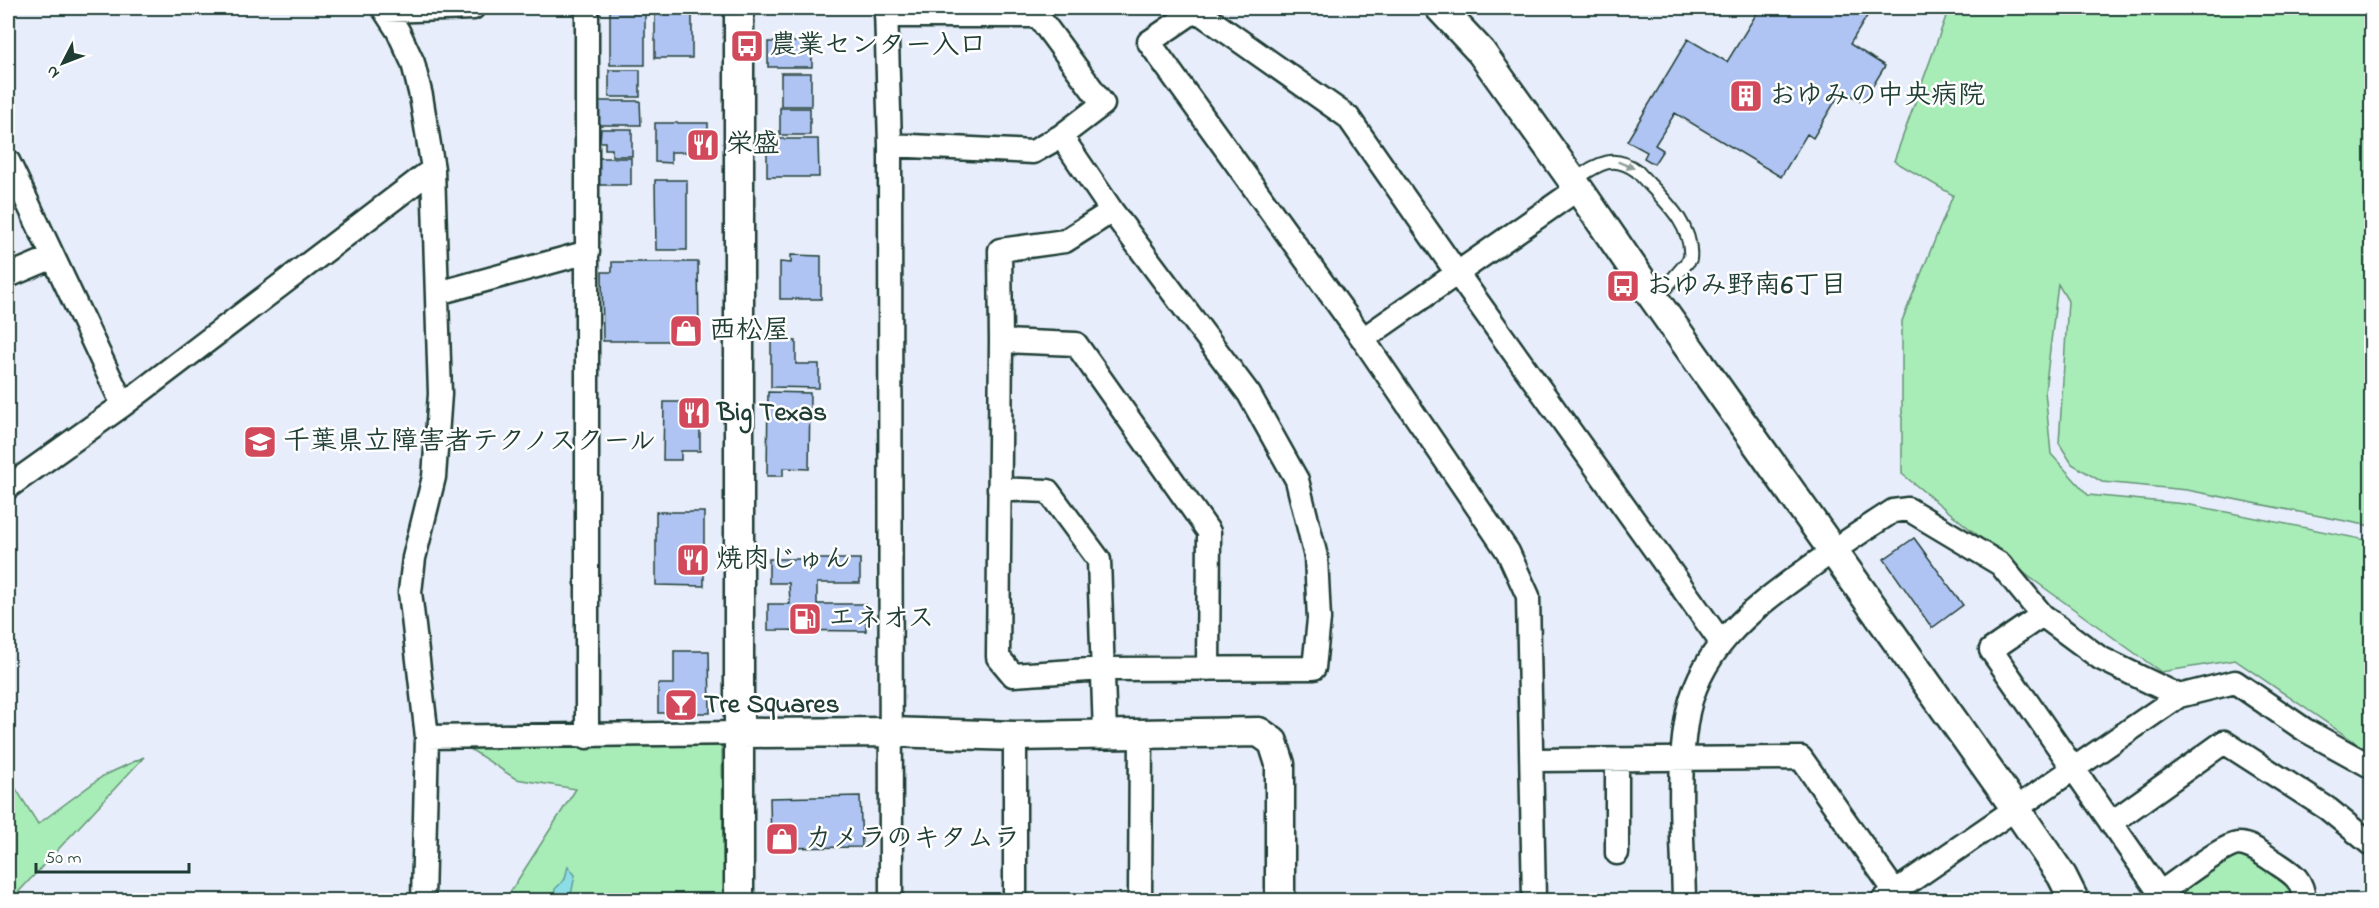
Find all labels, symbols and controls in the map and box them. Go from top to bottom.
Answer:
place label: 農業センター入口 [770,27,986,66]
bus stop icon: 農業センター入口 [729,28,765,64]
north arrow [33,33,93,93]
text: N [41,60,66,84]
place label: おゆみの中央病院 [1769,77,1985,116]
building icon: おゆみの中央病院 [1728,78,1764,114]
place label: 栄盛 [726,126,780,165]
restaurant icon: 栄盛 [685,127,721,163]
one-way arrow [1617,161,1635,171]
place label: おゆみ野南6丁目 [1646,267,1847,306]
bus stop icon: おゆみ野南6丁目 [1605,268,1641,304]
place label: 西松屋 [709,312,790,351]
shop icon: 西松屋 [668,313,704,349]
place label: Big Texas [715,394,827,434]
restaurant icon: Big Texas [676,395,712,431]
place label: 千葉県立障害者テクノスクール [283,423,656,462]
school or university icon: 千葉県立障害者テクノスクール [242,424,278,460]
place label: 焼肉じゅん [716,541,851,580]
restaurant icon: 焼肉じゅん [675,542,711,578]
place label: エネオス [828,600,934,639]
fuel station icon: エネオス [787,601,823,637]
place label: Tre Squares [704,686,839,725]
bar icon: Tre Squares [663,687,699,723]
place label: カメラのキタムラ [805,820,1020,859]
shop icon: カメラのキタムラ [764,821,800,857]
scale bar [36,836,189,874]
text: 50 m [45,846,82,872]

